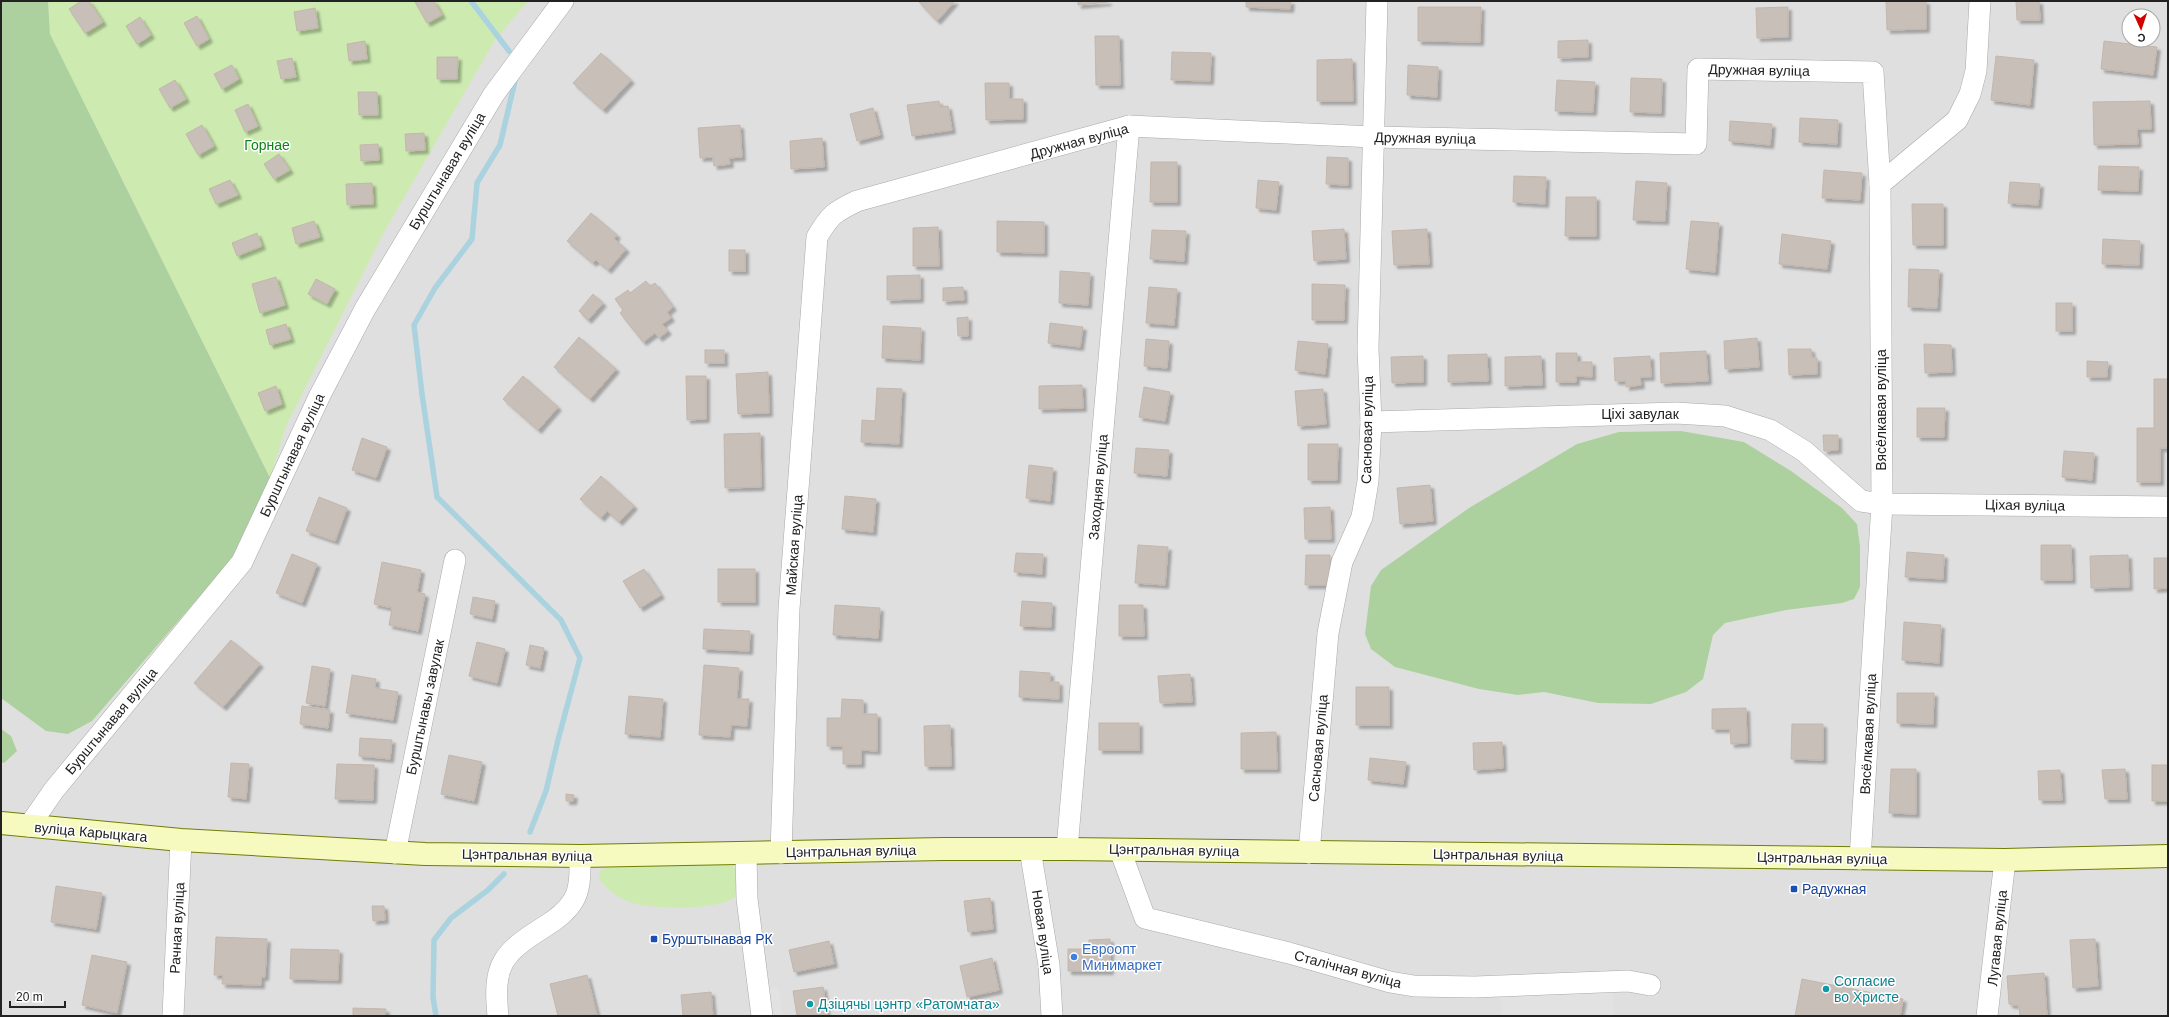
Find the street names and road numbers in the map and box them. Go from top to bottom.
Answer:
street label: Дружная вуліца [1708,61,1810,79]
street label: Бурштынавая вуліца [406,109,489,233]
street label: Дружная вуліца [1028,120,1130,162]
street label: Дружная вуліца [1374,129,1476,147]
street label: Вясёлкавая вуліца [1873,349,1889,471]
street label: Сасновая вуліца [1358,376,1376,484]
street label: Бурштынавая вуліца [256,391,328,519]
street label: Ціхі завулак [1601,406,1680,422]
street label: Заходняя вуліца [1085,433,1111,541]
street label: Майская вуліца [782,494,806,596]
street label: Ціхая вуліца [1985,496,2066,514]
street label: Бурштынавы завулак [403,637,447,776]
street label: Бурштынавая вуліца [62,664,160,778]
street label: Вясёлкавая вуліца [1857,673,1879,795]
street label: Сасновая вуліца [1305,693,1331,802]
street label: вуліца Карыцкага [34,819,148,845]
street label: Цэнтральная вуліца [1109,841,1240,859]
street label: Цэнтральная вуліца [786,842,917,860]
street label: Цэнтральная вуліца [462,846,593,864]
street label: Цэнтральная вуліца [1433,846,1564,864]
street label: Цэнтральная вуліца [1757,849,1888,867]
street label: Рачная вуліца [167,882,187,974]
street label: Новая вуліца [1029,889,1057,976]
street label: Лугавая вуліца [1984,889,2010,987]
street label: Сталічная вуліца [1293,947,1404,991]

